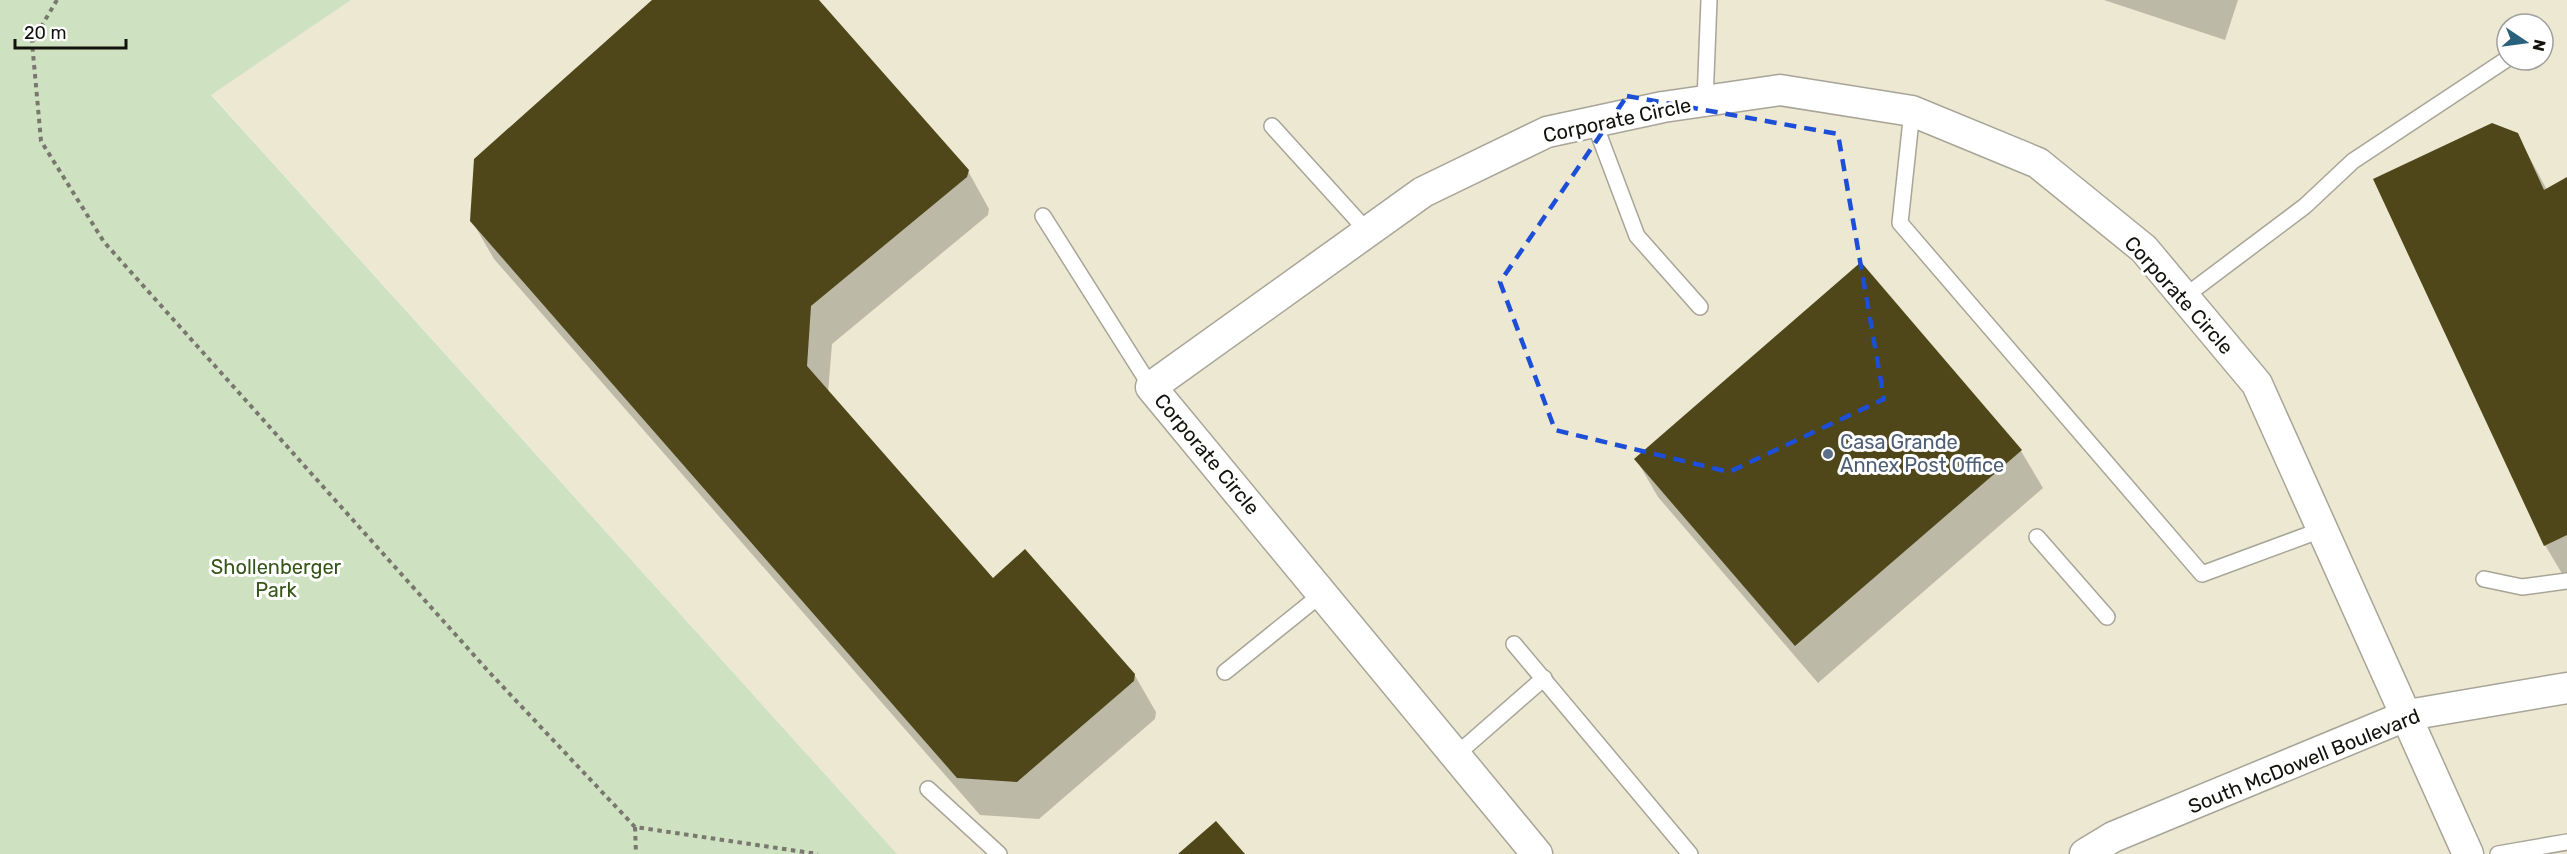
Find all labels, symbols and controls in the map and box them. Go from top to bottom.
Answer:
scale bar [15,12,126,50]
north arrow [2495,12,2555,72]
text: 20 m [24,22,66,44]
text: N [2529,38,2550,53]
street label: Corporate Circle [1541,93,1693,147]
street label: Corporate Circle [2120,231,2238,359]
street label: Corporate Circle [1149,389,1265,519]
place label: Casa Grande Annex Post Office [1840,430,2004,477]
marker: Casa Grande Annex Post Office [1821,447,1835,461]
park label: Shollenberger Park [211,555,342,602]
street label: South McDowell Boulevard [2185,703,2423,819]

